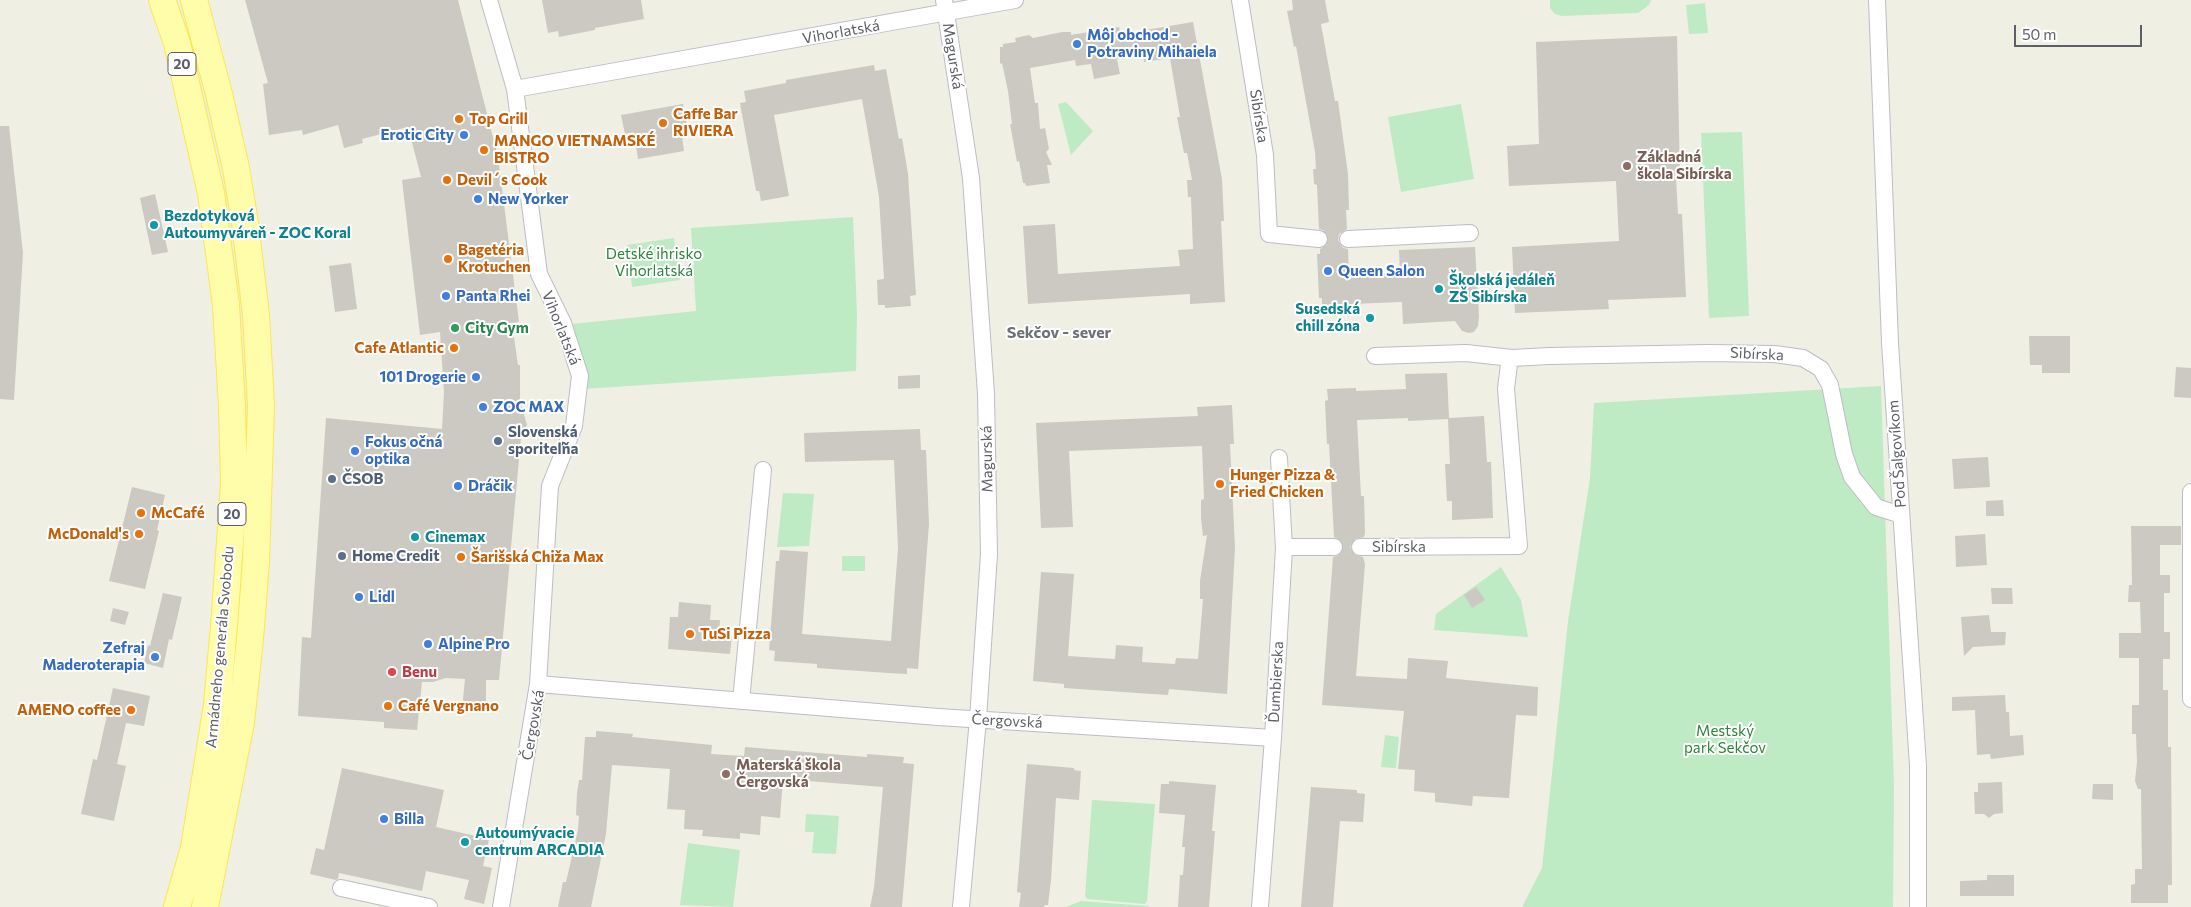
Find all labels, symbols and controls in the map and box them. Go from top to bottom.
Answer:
scale bar [2016,15,2144,47]
street label: Vihorlatská [801,16,881,48]
street label: Magurská [939,21,967,91]
text: 50 m [2022,25,2056,43]
place label: Môj obchod - Potraviny Mihaiela [1087,26,1217,61]
marker: Môj obchod - Potraviny Mihaiela [1071,38,1083,50]
road number: 20 [168,52,196,76]
street label: Sibírska [1246,88,1272,144]
place label: Caffe Bar RIVIERA [673,105,738,140]
place label: Top Grill [469,110,528,128]
marker: Top Grill [453,113,465,125]
marker: Caffe Bar RIVIERA [657,117,669,129]
place label: Erotic City [381,126,454,144]
marker: Erotic City [458,129,470,141]
place label: MANGO VIETNAMSKÉ BISTRO [494,132,655,167]
marker: MANGO VIETNAMSKÉ BISTRO [478,144,490,156]
place label: Základná škola Sibírska [1637,148,1732,183]
marker: Základná škola Sibírska [1621,160,1633,172]
place label: Devil´s Cook [457,171,548,189]
marker: Devil´s Cook [441,174,453,186]
place label: New Yorker [488,190,568,208]
marker: New Yorker [472,193,484,205]
place label: Bezdotyková Autoumyváreň - ZOC Koral [164,207,351,242]
marker: Bezdotyková Autoumyváreň - ZOC Koral [148,219,160,231]
place label: Bagetéria Krotuchen [458,241,531,276]
park label: Detské ihrisko Vihorlatská [606,245,702,280]
marker: Bagetéria Krotuchen [442,253,454,265]
place label: Queen Salon [1338,262,1425,280]
marker: Queen Salon [1322,265,1334,277]
place label: Školská jedáleň ZŠ Sibírska [1449,271,1555,306]
marker: Školská jedáleň ZŠ Sibírska [1433,283,1445,295]
place label: Panta Rhei [456,287,531,305]
street label: Vihorlatská [538,288,584,368]
marker: Panta Rhei [440,290,452,302]
place label: Susedská chill zóna [1295,300,1360,335]
marker: Susedská chill zóna [1364,312,1376,324]
place label: City Gym [465,319,529,337]
marker: City Gym [449,322,461,334]
district label: Sekčov - sever [1007,323,1111,343]
place label: Cafe Atlantic [354,339,444,357]
marker: Cafe Atlantic [448,342,460,354]
street label: Sibírska [1730,344,1784,364]
place label: 101 Drogerie [379,368,466,386]
marker: 101 Drogerie [470,371,482,383]
place label: ZOC MAX [493,398,564,416]
street label: Pod Šalgovíkom [1884,399,1910,509]
marker: ZOC MAX [477,401,489,413]
place label: Slovenská sporiteľňa [508,423,578,458]
street label: Magurská [977,425,997,493]
place label: Fokus očná optika [365,433,442,468]
marker: Slovenská sporiteľňa [492,435,504,447]
marker: Fokus očná optika [349,445,361,457]
place label: Hunger Pizza & Fried Chicken [1230,466,1335,501]
place label: ČSOB [342,470,383,488]
marker: ČSOB [326,473,338,485]
place label: Dráčik [468,477,513,495]
marker: Hunger Pizza & Fried Chicken [1214,478,1226,490]
marker: Dráčik [452,480,464,492]
road number: 20 [218,502,246,526]
place label: McCafé [151,504,205,522]
marker: McCafé [135,507,147,519]
place label: McDonald's [48,525,129,543]
marker: McDonald's [133,528,145,540]
place label: Cinemax [425,528,486,546]
marker: Cinemax [409,531,421,543]
street label: Sibírska [1372,538,1426,556]
street label: Armádneho generála Svobodu [202,545,238,749]
place label: Home Credit [352,547,439,565]
place label: Šarišská Chiža Max [471,548,604,566]
marker: Home Credit [336,550,348,562]
marker: Šarišská Chiža Max [455,551,467,563]
place label: Lidl [369,588,395,606]
marker: Lidl [353,591,365,603]
place label: TuSi Pizza [700,625,771,643]
marker: TuSi Pizza [684,628,696,640]
place label: Alpine Pro [438,635,510,653]
marker: Alpine Pro [422,638,434,650]
place label: Zefraj Maderoterapia [42,639,145,674]
street label: Ďumbierska [1265,641,1287,723]
marker: Zefraj Maderoterapia [149,651,161,663]
place label: Benu [402,663,437,681]
marker: Benu [386,666,398,678]
street label: Čergovská [518,688,548,762]
place label: Café Vergnano [398,697,499,715]
marker: Café Vergnano [382,700,394,712]
place label: AMENO coffee [17,701,121,719]
marker: AMENO coffee [125,704,137,716]
street label: Čergovská [971,710,1043,732]
park label: Mestský park Sekčov [1684,722,1766,757]
place label: Materská škola Čergovská [736,756,841,791]
marker: Materská škola Čergovská [720,768,732,780]
place label: Billa [394,810,424,828]
marker: Billa [378,813,390,825]
place label: Autoumývacie centrum ARCADIA [475,824,604,859]
marker: Autoumývacie centrum ARCADIA [459,836,471,848]

